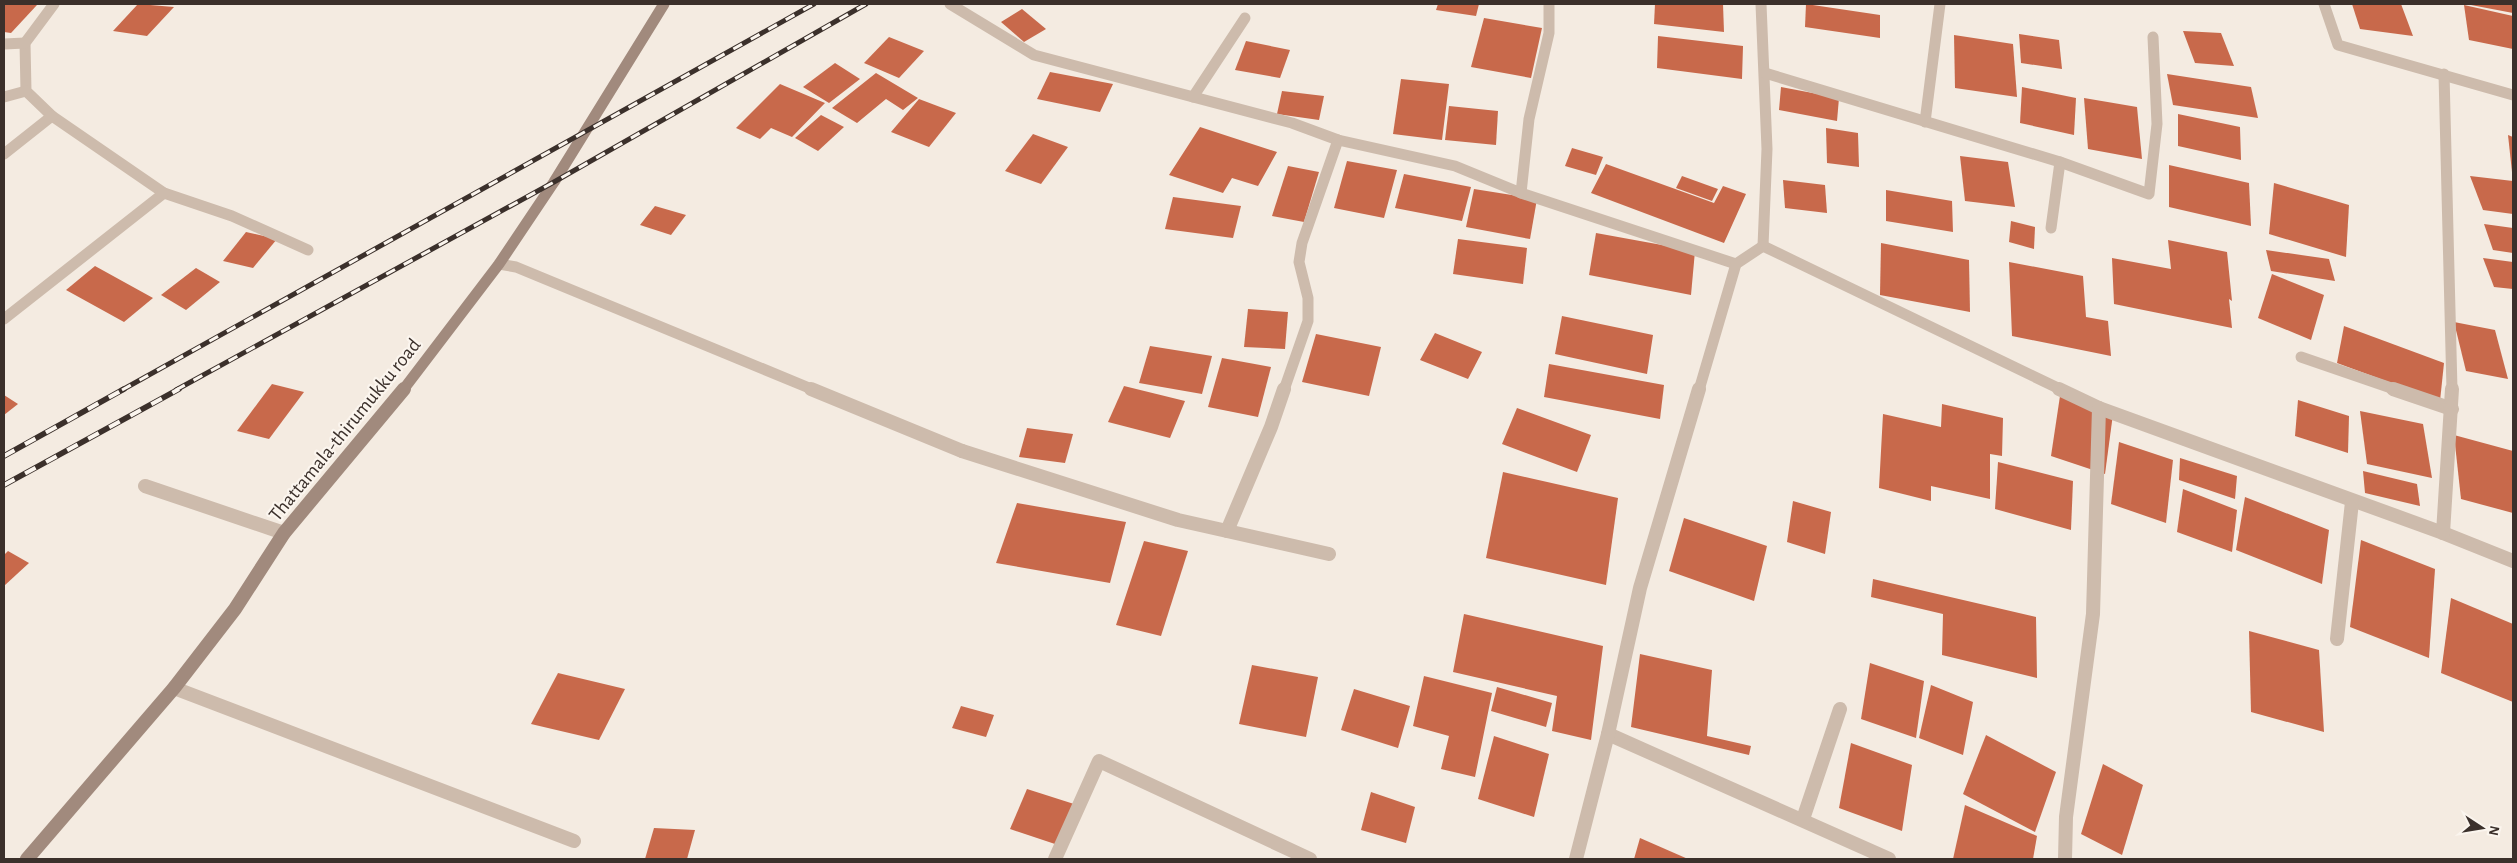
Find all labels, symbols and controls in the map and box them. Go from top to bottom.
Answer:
street label: Thattamala-thirumukku road [265,335,425,525]
north arrow [2457,803,2507,853]
text: N [2486,824,2502,837]

